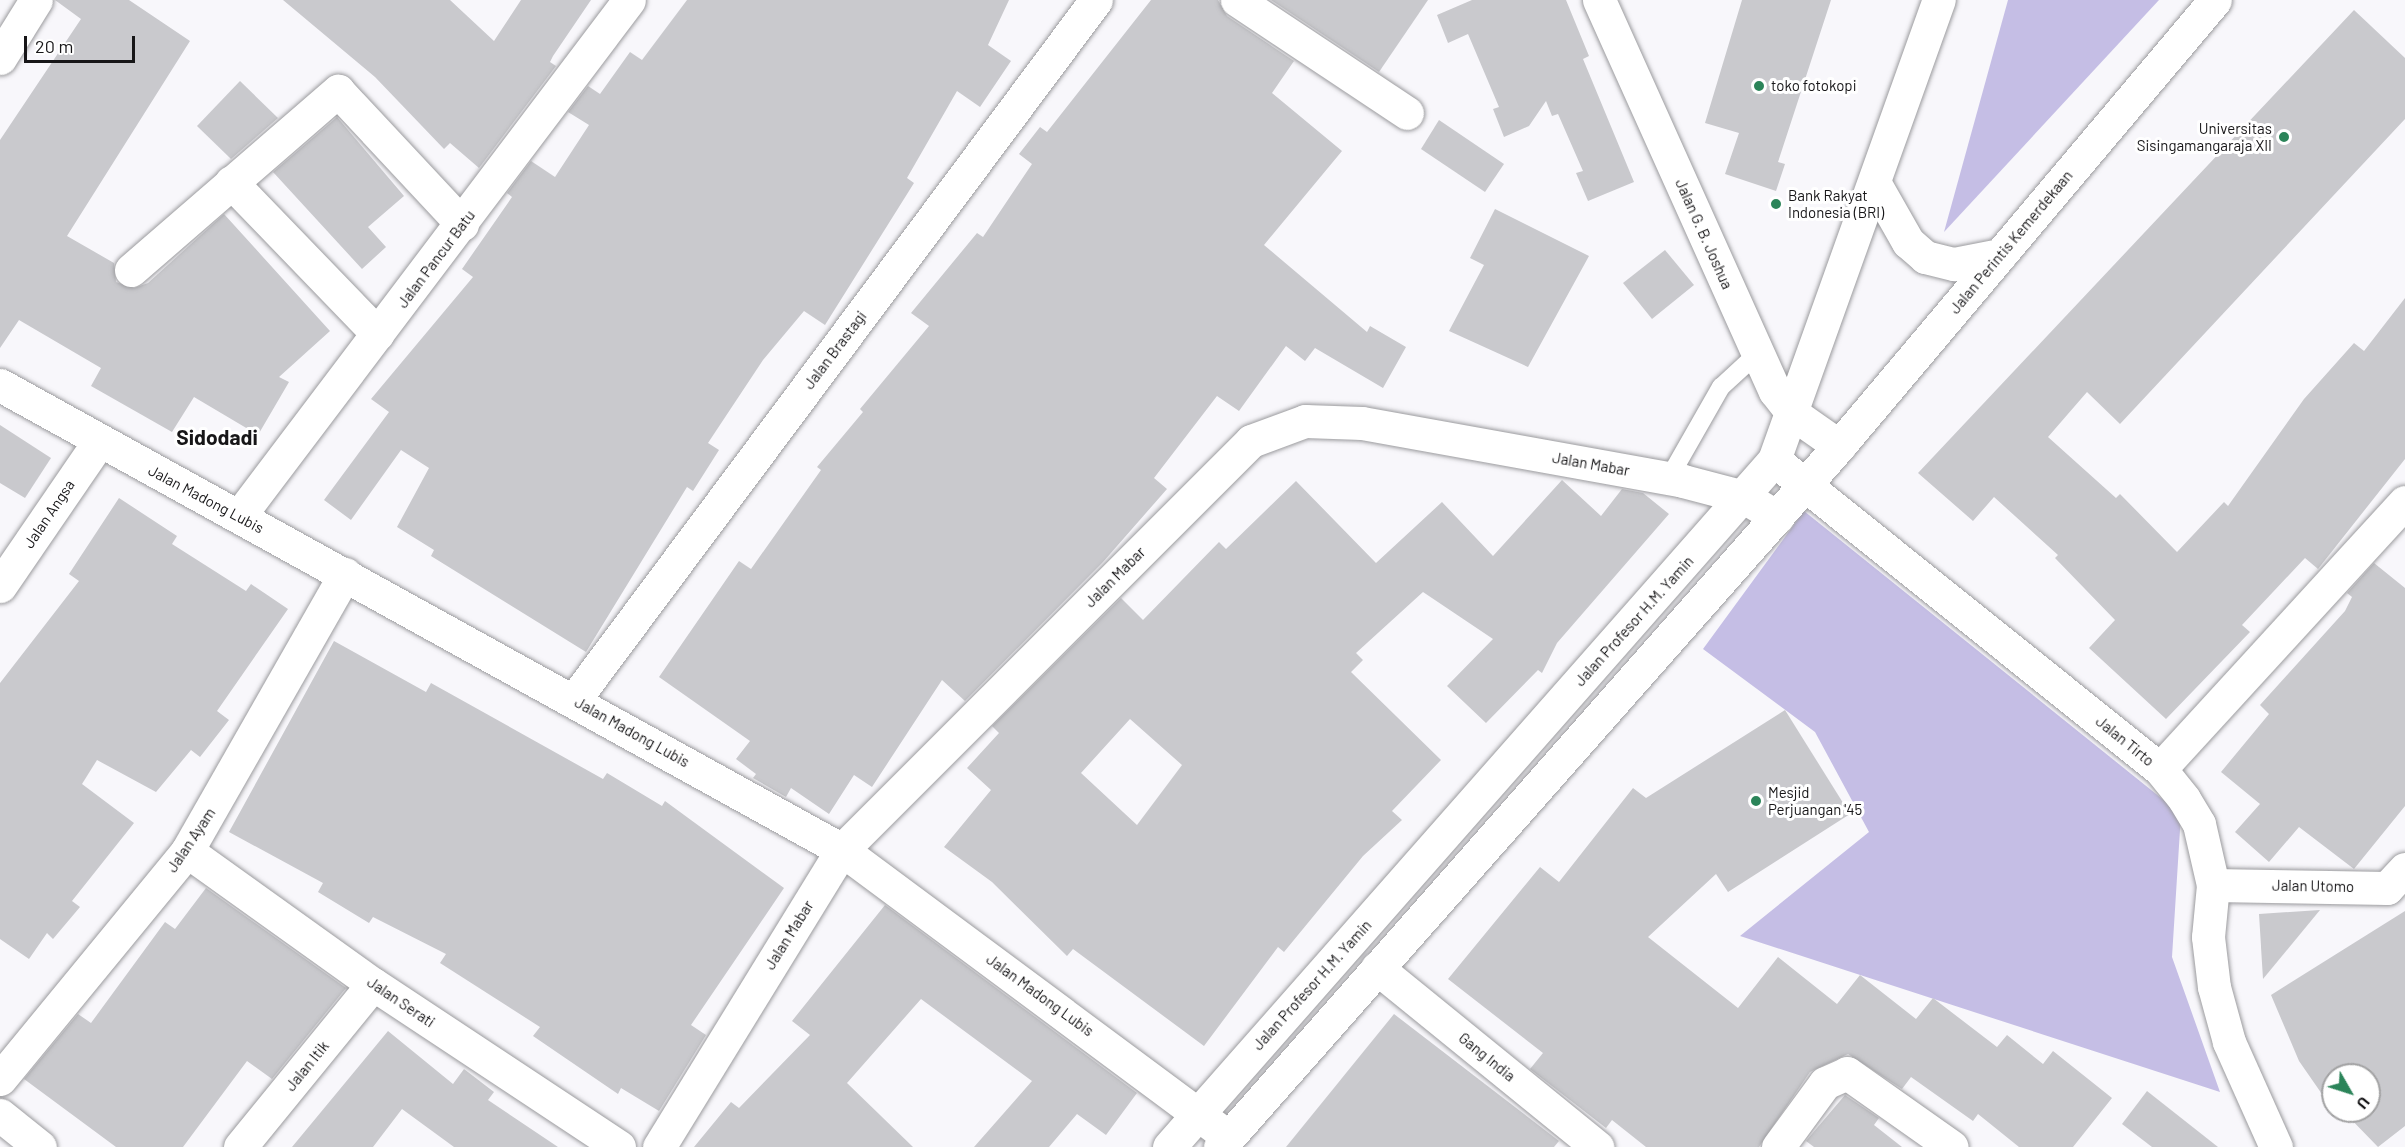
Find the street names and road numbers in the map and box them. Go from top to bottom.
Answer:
street label: Jalan Perintis Kemerdekaan [1946,167,2076,317]
street label: Jalan G. B. Joshua [1672,176,1736,292]
street label: Jalan Pancur Batu [393,207,479,311]
street label: Jalan Brastagi [800,307,870,393]
street label: Jalan Mabar [1551,448,1631,480]
street label: Jalan Madong Lubis [145,461,267,537]
street label: Jalan Angsa [20,476,78,552]
street label: Jalan Mabar [1081,543,1149,611]
street label: Jalan Profesor H.M. Yamin [1571,552,1697,690]
street label: Jalan Madong Lubis [572,693,692,771]
street label: Jalan Tirto [2092,712,2158,770]
street label: Jalan Ayam [163,804,219,876]
street label: Jalan Utomo [2272,876,2354,896]
street label: Jalan Mabar [761,897,817,973]
street label: Jalan Profesor H.M. Yamin [1249,916,1375,1054]
street label: Jalan Madong Lubis [983,950,1097,1040]
street label: Jalan Serati [364,973,438,1031]
street label: Gang India [1455,1029,1519,1085]
street label: Jalan Itik [281,1037,333,1095]

